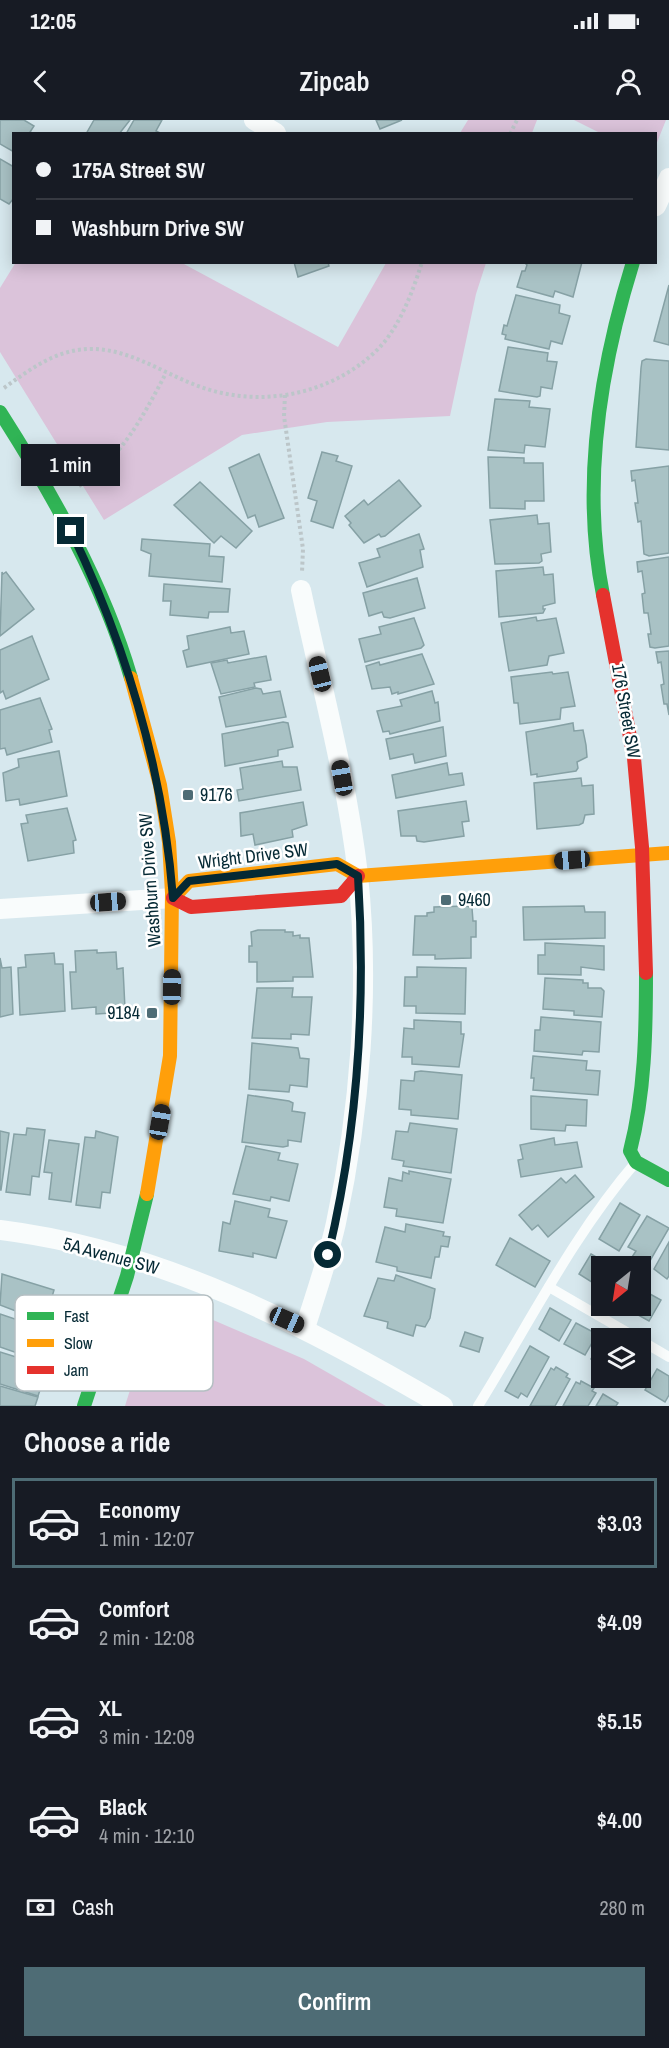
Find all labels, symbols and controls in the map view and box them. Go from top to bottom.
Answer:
text: 12:05 [30,6,76,36]
text: Zipcab [299,63,370,99]
icon: back [24,65,57,98]
icon: person [612,65,645,98]
text: 175A Street SW [72,155,205,185]
text: Washburn Drive SW [72,213,244,243]
callout: 1 min [22,444,121,486]
text: 1 min [49,451,92,478]
route end [57,517,84,544]
car [307,654,333,694]
street label: 176 Street SW [606,661,647,760]
car [330,759,354,797]
place label: 9176 [200,782,233,807]
marker: 9176 [181,788,195,802]
street label: Washburn Drive SW [132,812,167,948]
street label: Wright Drive SW [197,836,309,875]
car [553,850,591,870]
place label: 9460 [458,887,491,912]
car [89,892,127,912]
marker: 9460 [439,893,453,907]
car [163,969,181,1005]
place label: 9184 [107,1000,140,1025]
marker: 9184 [145,1006,159,1020]
car [148,1103,172,1141]
street label: 5A Avenue SW [60,1231,162,1280]
route start [314,1241,341,1268]
north arrow [591,1256,651,1316]
map controls [591,1256,651,1388]
legend [15,1295,213,1391]
car [267,1304,307,1336]
text: Fast [64,1305,89,1327]
button: layers [591,1328,651,1388]
text: Slow [64,1332,93,1354]
text: Jam [64,1359,89,1381]
text: Choose a ride [24,1424,170,1460]
text: Economy [99,1495,180,1525]
icon: car [27,1496,81,1550]
text: $3.03 [597,1508,642,1538]
text: 1 min · 12:07 [99,1525,195,1552]
text: Comfort [99,1594,169,1624]
icon: car [27,1595,81,1649]
text: $4.09 [597,1607,642,1637]
text: 2 min · 12:08 [99,1624,195,1651]
text: XL [99,1693,122,1723]
icon: car [27,1694,81,1748]
text: $5.15 [597,1706,642,1736]
text: 3 min · 12:09 [99,1723,195,1750]
text: Black [99,1792,147,1822]
icon: car [27,1793,81,1847]
text: $4.00 [597,1805,642,1835]
text: 4 min · 12:10 [99,1822,195,1849]
icon: cash [24,1891,57,1924]
text: Cash [72,1892,114,1922]
text: 280 m [599,1894,645,1921]
button: Confirm [24,1967,645,2036]

